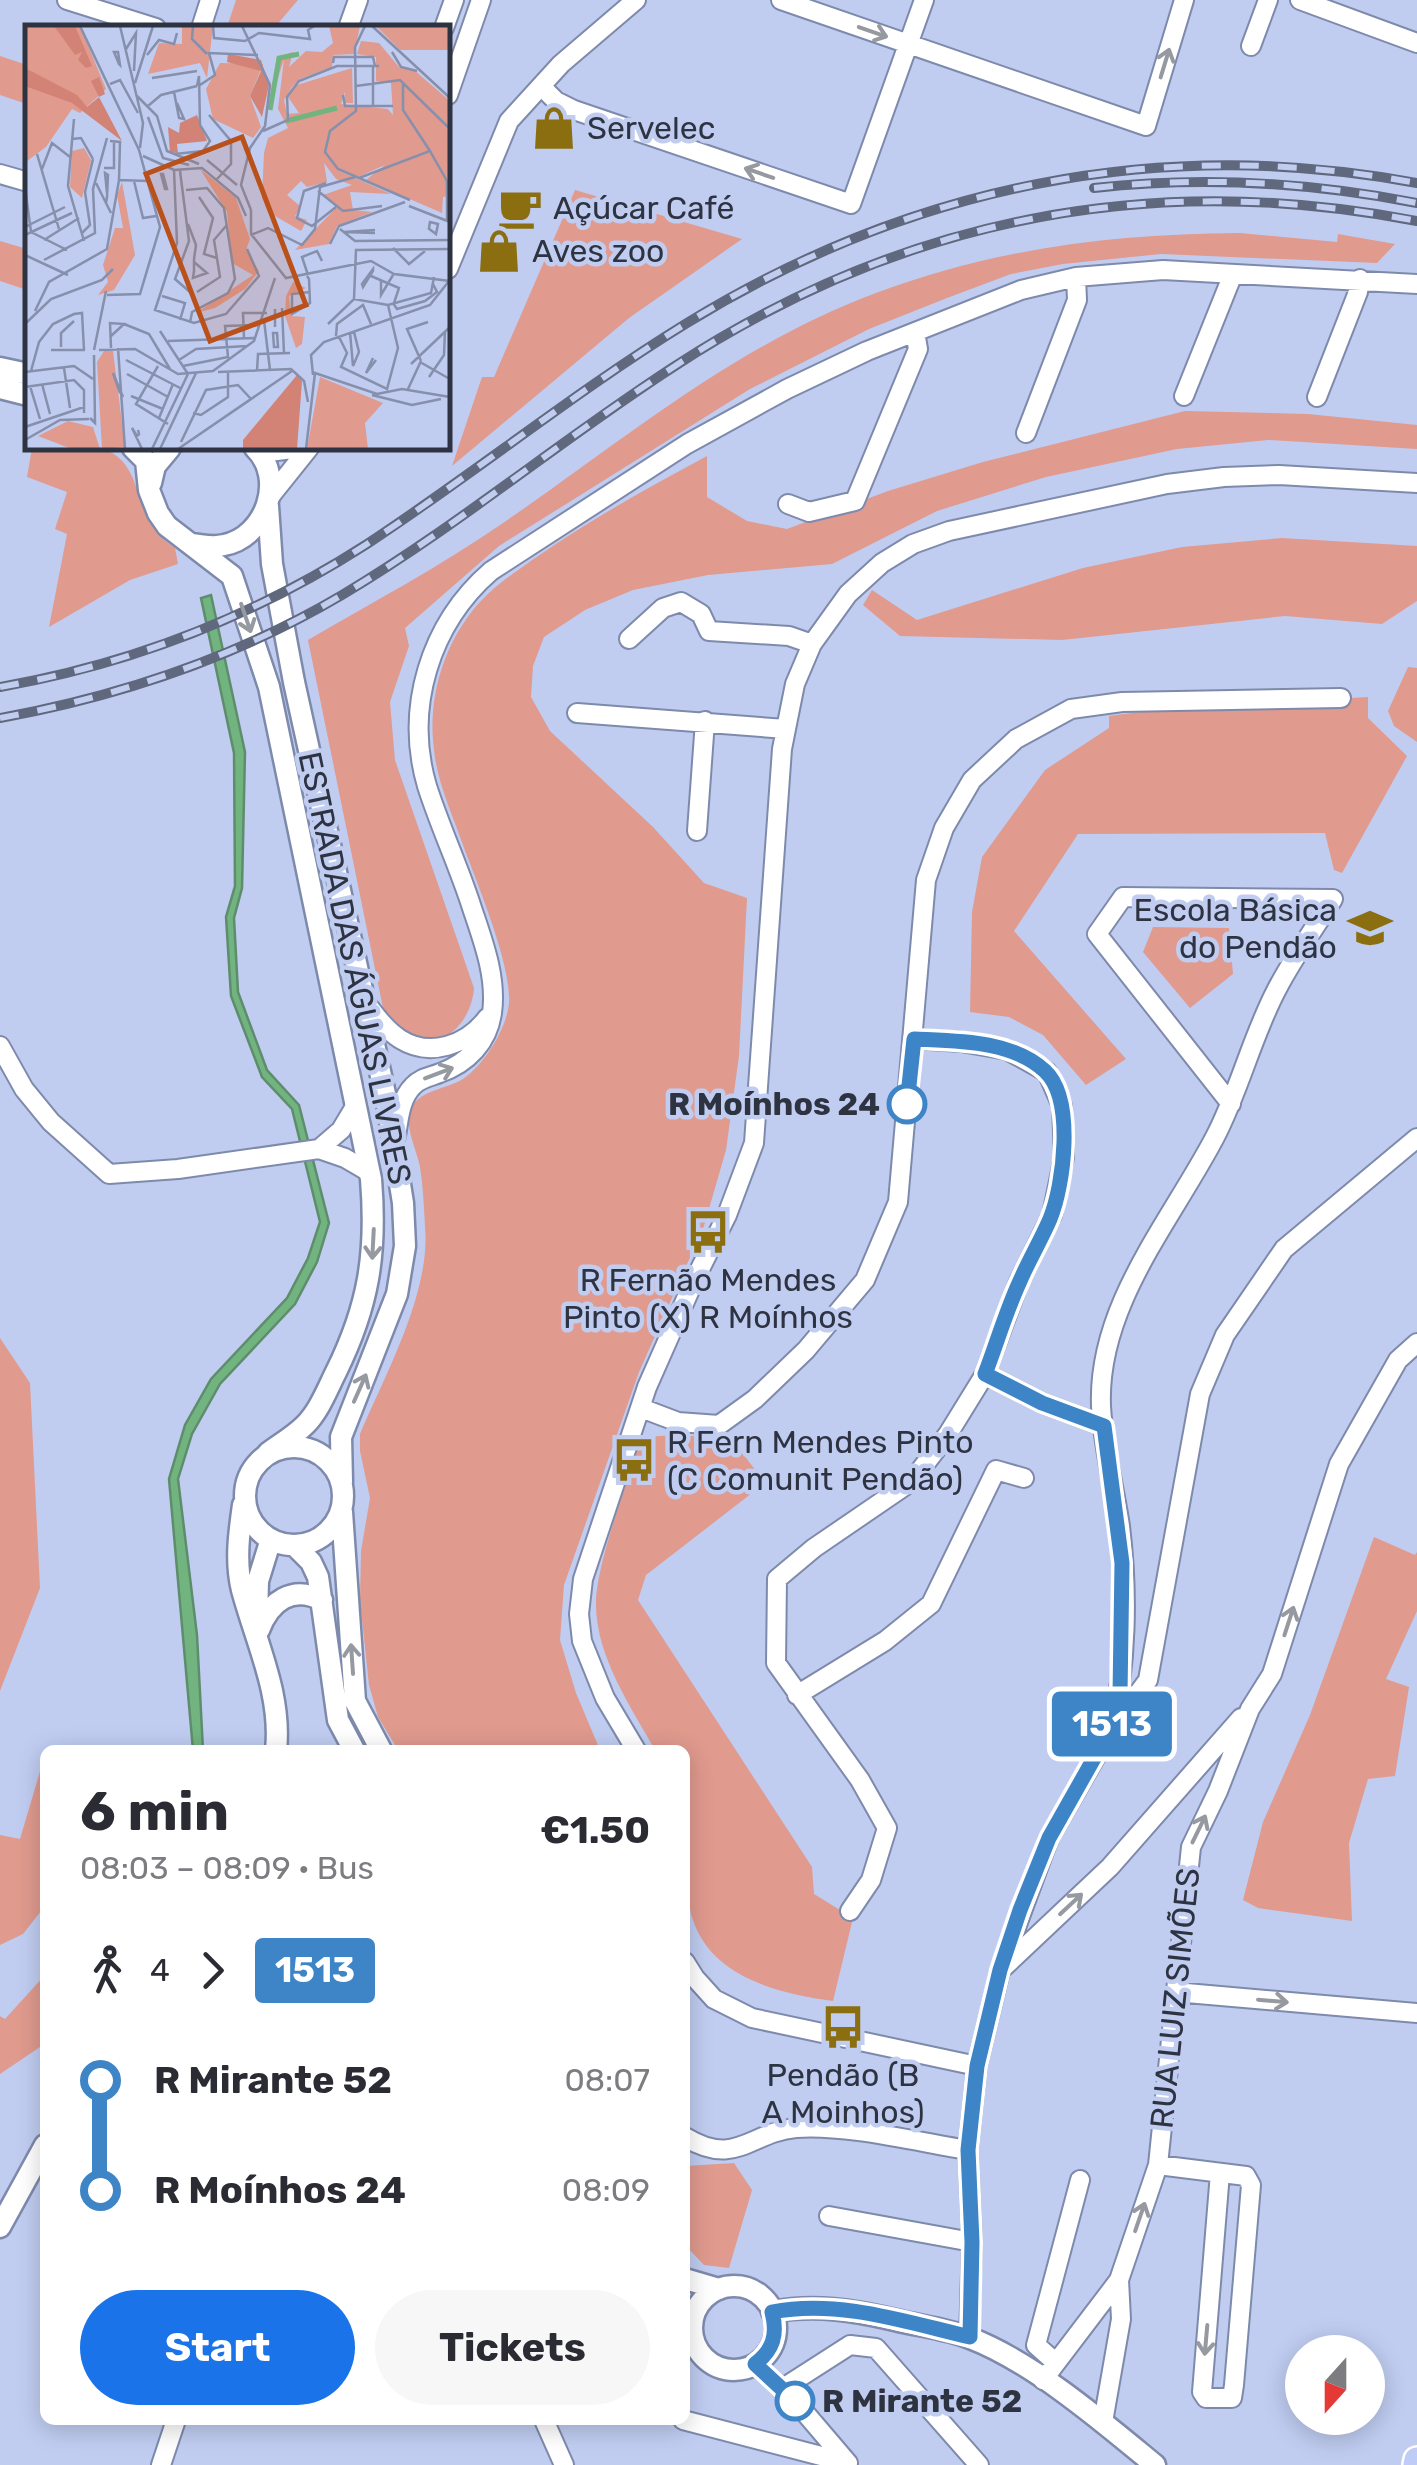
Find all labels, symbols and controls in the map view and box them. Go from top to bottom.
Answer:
one-way arrow [857,24,888,42]
inset map [25,25,450,450]
one-way arrow [1157,48,1175,79]
shop icon: Servelec [530,104,578,152]
place label: Servelec [587,109,715,147]
one-way arrow [743,162,775,180]
cafe icon: Açúcar Café [496,184,544,232]
place label: Açúcar Café [553,189,735,227]
shop icon: Aves zoo [475,227,523,275]
place label: Aves zoo [532,232,664,270]
one-way arrow [238,602,256,634]
street label: ESTRADA DAS ÁGUAS LIVRES [291,748,419,1188]
place label: Escola Básica do Pendão [1134,891,1337,966]
school or university icon: Escola Básica do Pendão [1346,904,1394,952]
one-way arrow [423,1063,454,1081]
place label: R Moínhos 24 [668,1085,880,1123]
marker: R Moínhos 24 [888,1085,926,1123]
bus stop icon: R Fernão Mendes Pinto (X) R Moínhos [684,1208,732,1256]
one-way arrow [363,1227,382,1259]
place label: R Fernão Mendes Pinto (X) R Moínhos [563,1261,853,1336]
one-way arrow [352,1373,370,1404]
place label: R Fern Mendes Pinto (C Comunit Pendão) [667,1423,974,1498]
bus stop icon: R Fern Mendes Pinto (C Comunit Pendão) [610,1436,658,1484]
one-way arrow [1282,1605,1300,1637]
one-way arrow [342,1644,361,1676]
line badge: 1513 [1042,1692,1182,1756]
text: 1513 [1072,1703,1152,1745]
text: 6 min [80,1779,229,1844]
text: €1.50 [540,1807,650,1853]
one-way arrow [1191,1815,1210,1845]
text: 08:03 – 08:09 · Bus [80,1849,374,1887]
street label: RUA LUIZ SIMÕES [1142,1866,1208,2130]
one-way arrow [1058,1893,1083,1916]
icon: walk [80,1943,135,1998]
icon: forward [185,1943,240,1998]
text: 1513 [275,1949,355,1991]
text: 4 [150,1951,170,1989]
one-way arrow [1256,1991,1288,2010]
bus stop icon: Pendão (B A Moinhos) [819,2003,867,2051]
place label: Pendão (B A Moinhos) [761,2056,925,2131]
text: R Mirante 52 [154,2057,392,2103]
text: 08:07 [564,2061,650,2099]
text: R Moínhos 24 [154,2167,406,2213]
text: 08:09 [562,2171,650,2209]
one-way arrow [1132,2202,1150,2234]
button: Start [80,2290,355,2405]
button: Tickets [375,2290,650,2405]
one-way arrow [1197,2323,1216,2355]
north arrow [1285,2335,1385,2435]
map controls [1285,2335,1385,2435]
marker: R Mirante 52 [776,2382,814,2420]
place label: R Mirante 52 [822,2382,1022,2420]

